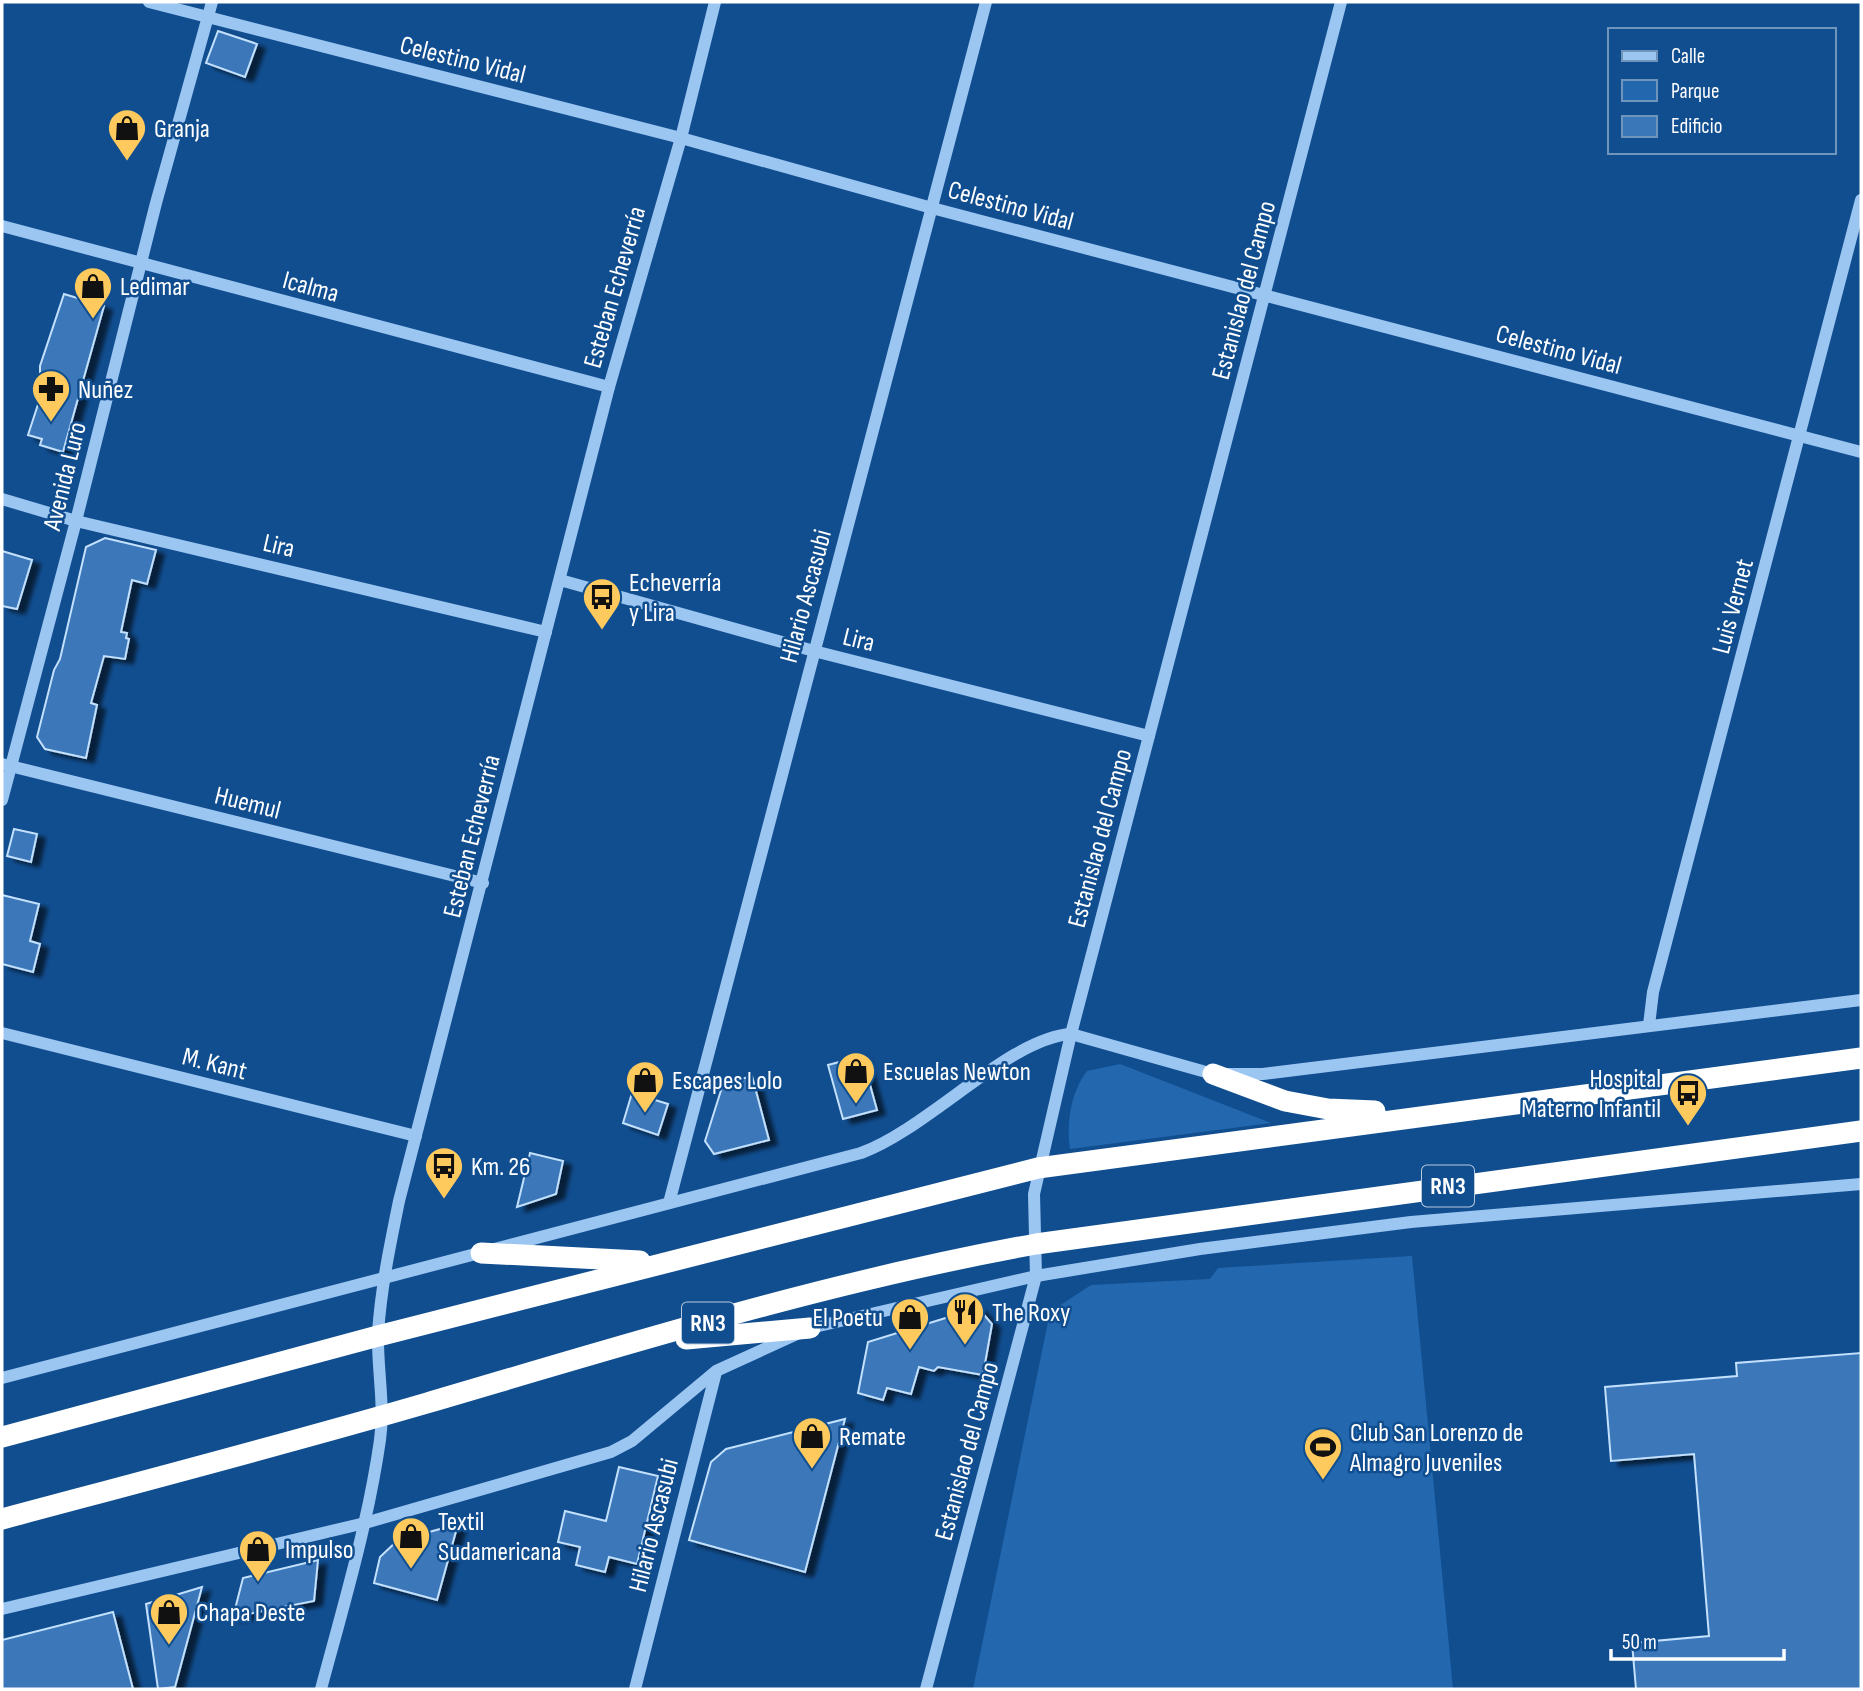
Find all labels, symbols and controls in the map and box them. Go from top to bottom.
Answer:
legend [1608,28,1835,154]
street label: Celestino Vidal [397,30,529,91]
text: Calle [1671,44,1705,69]
text: Parque [1671,79,1719,104]
shop icon: Granja [106,107,148,162]
place label: Granja [154,114,210,145]
text: Edificio [1671,114,1722,139]
street label: Celestino Vidal [945,175,1077,238]
street label: Estanislao del Campo [1206,198,1283,383]
street label: Esteban Echeverría [578,203,653,372]
shop icon: Ledimar [72,265,114,320]
street label: Icalma [279,265,342,310]
place label: Ledimar [120,272,190,303]
street label: Celestino Vidal [1493,319,1625,382]
pharmacy icon: Nuñez [30,368,72,423]
place label: Nuñez [78,375,133,406]
street label: Avenida Luro [37,419,94,535]
street label: Hilario Ascasubi [774,526,839,666]
street label: Lira [260,528,298,565]
street label: Luis Vernet [1706,555,1761,657]
place label: Echeverría y Lira [629,568,721,629]
bus stop icon: Echeverría y Lira [581,576,623,631]
street label: Lira [840,622,878,659]
street label: Estanislao del Campo [1062,746,1139,931]
street label: Esteban Echeverría [437,752,508,921]
street label: Huemul [211,780,284,827]
street label: M. Kant [179,1042,250,1087]
shop icon: Escuelas Newton [835,1050,877,1105]
place label: Escuelas Newton [883,1057,1031,1088]
shop icon: Escapes Lolo [624,1059,666,1114]
place label: Hospital Materno Infantil [1521,1064,1661,1125]
place label: Escapes Lolo [672,1066,783,1097]
bus stop icon: Hospital Materno Infantil [1667,1072,1709,1127]
bus stop icon: Km. 26 [423,1145,465,1200]
place label: Km. 26 [471,1152,530,1183]
road number: RN3 [1422,1166,1474,1206]
restaurant icon: The Roxy [944,1291,986,1346]
shop icon: El Poetu [889,1296,931,1351]
place label: The Roxy [992,1298,1070,1329]
road number: RN3 [682,1302,734,1344]
place label: El Poetu [812,1303,883,1334]
street label: Estanislao del Campo [929,1359,1006,1544]
shop icon: Remate [791,1415,833,1470]
place label: Club San Lorenzo de Almagro Juveniles [1349,1418,1524,1479]
place label: Remate [839,1422,906,1453]
sports icon: Club San Lorenzo de Almagro Juveniles [1302,1426,1344,1481]
street label: Hilario Ascasubi [623,1455,686,1595]
place label: Textil Sudamericana [438,1507,562,1568]
shop icon: Textil Sudamericana [390,1515,432,1570]
shop icon: Impulso [237,1528,279,1583]
place label: Impulso [285,1535,354,1566]
shop icon: Chapa Deste [148,1591,190,1646]
place label: Chapa Deste [196,1598,305,1629]
scale bar [1611,1618,1784,1662]
text: 50 m [1622,1630,1657,1655]

